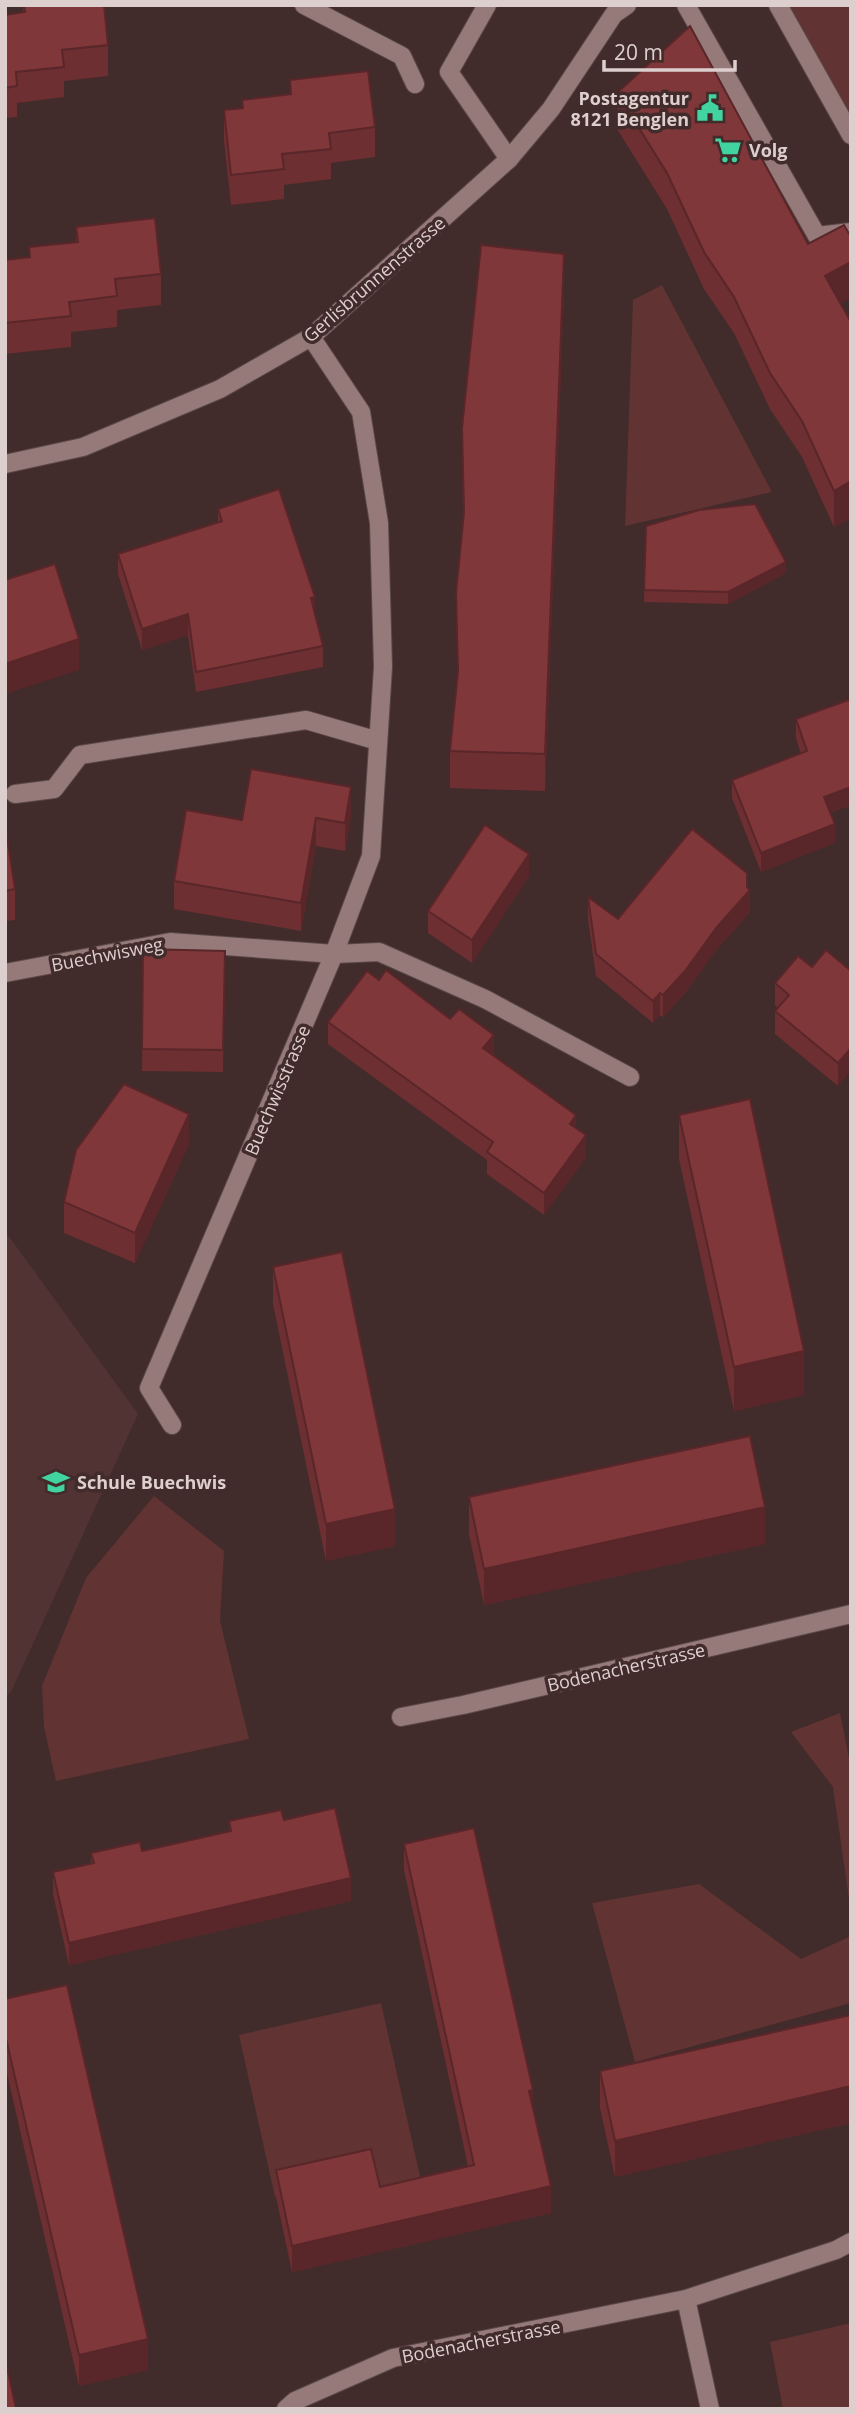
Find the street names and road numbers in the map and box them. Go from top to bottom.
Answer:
street label: Gerlisbrunnenstrasse [298,211,450,347]
street label: Buechwisweg [49,931,165,977]
street label: Buechwisstrasse [239,1021,315,1159]
street label: Bodenacherstrasse [545,1637,707,1697]
street label: Bodenacherstrasse [400,2314,562,2368]

